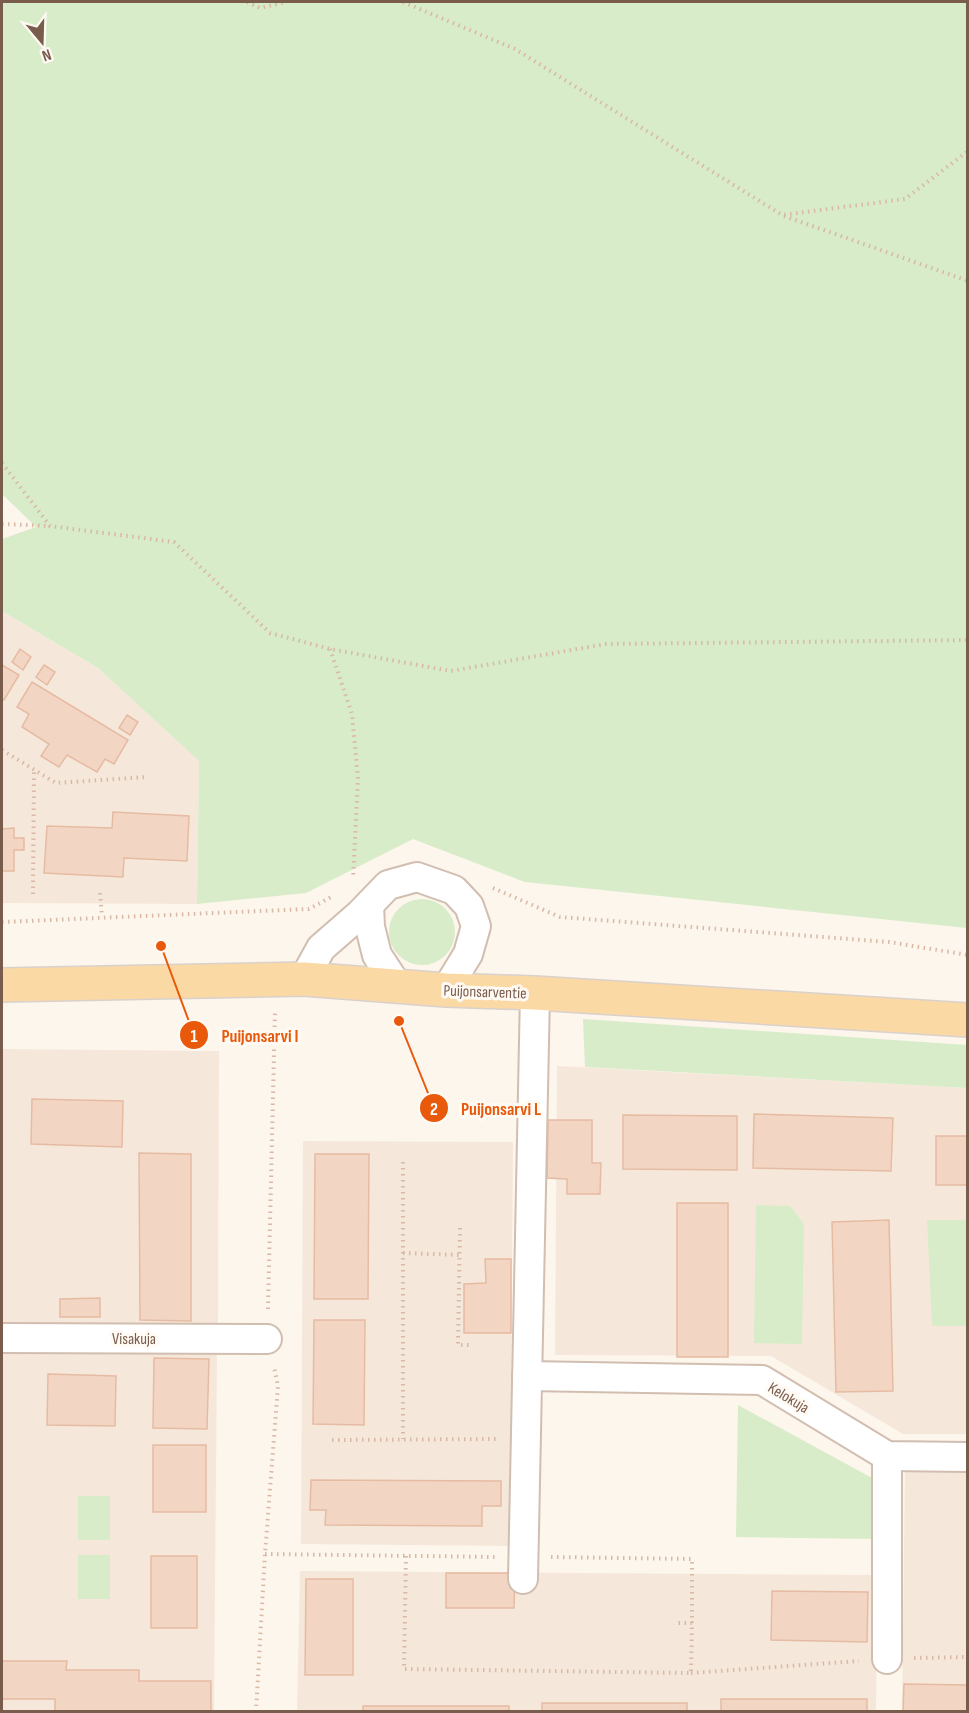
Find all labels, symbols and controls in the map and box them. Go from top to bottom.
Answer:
north arrow [12,12,72,72]
text: N [39,44,54,65]
street label: Puijonsarventie [443,982,527,1003]
callout: Puijonsarvi I [179,1017,310,1053]
text: 1 [190,1026,198,1047]
text: Puijonsarvi I [221,1026,299,1047]
callout: Puijonsarvi L [419,1090,553,1126]
text: 2 [430,1099,438,1120]
text: Puijonsarvi L [461,1099,541,1120]
street label: Visakuja [112,1330,156,1349]
street label: Kelokuja [764,1379,812,1418]

